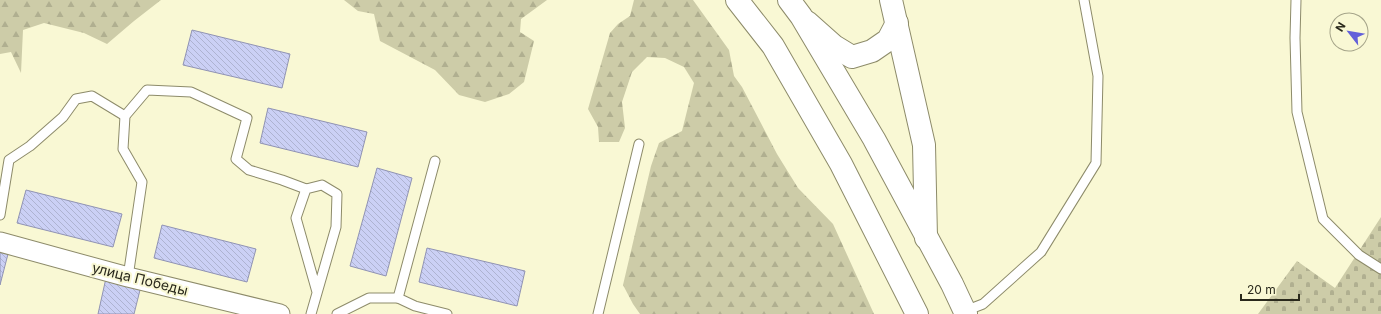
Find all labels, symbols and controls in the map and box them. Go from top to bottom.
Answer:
north arrow [1329,12,1369,52]
text: N [1332,20,1349,34]
street label: улица Победы [90,258,190,299]
scale bar [1241,276,1299,302]
text: 20 m [1247,282,1276,297]

